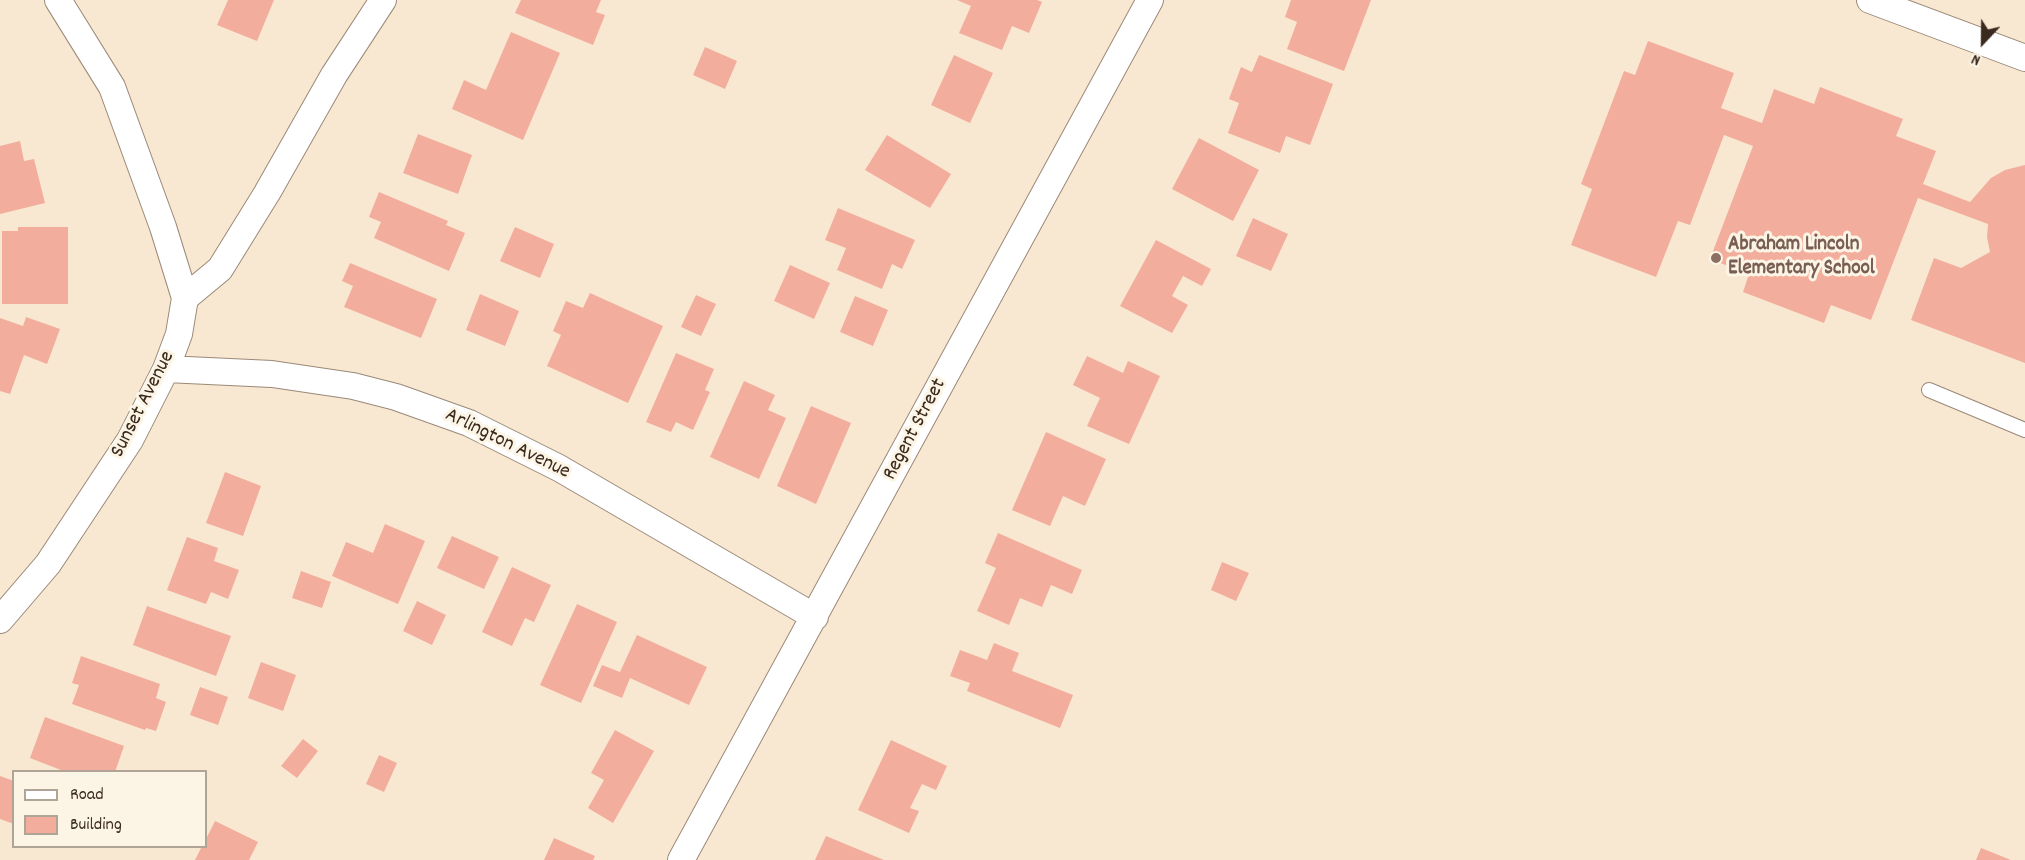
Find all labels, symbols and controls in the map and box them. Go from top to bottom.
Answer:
north arrow [1953,12,2013,72]
text: N [1968,47,1984,71]
place label: Abraham Lincoln Elementary School [1728,233,1875,283]
marker: Abraham Lincoln Elementary School [1709,251,1723,265]
street label: Sunset Avenue [106,348,182,462]
street label: Regent Street [879,375,953,485]
street label: Arlington Avenue [440,404,574,486]
legend [12,770,207,848]
text: Road [70,783,104,808]
text: Building [70,813,122,838]

